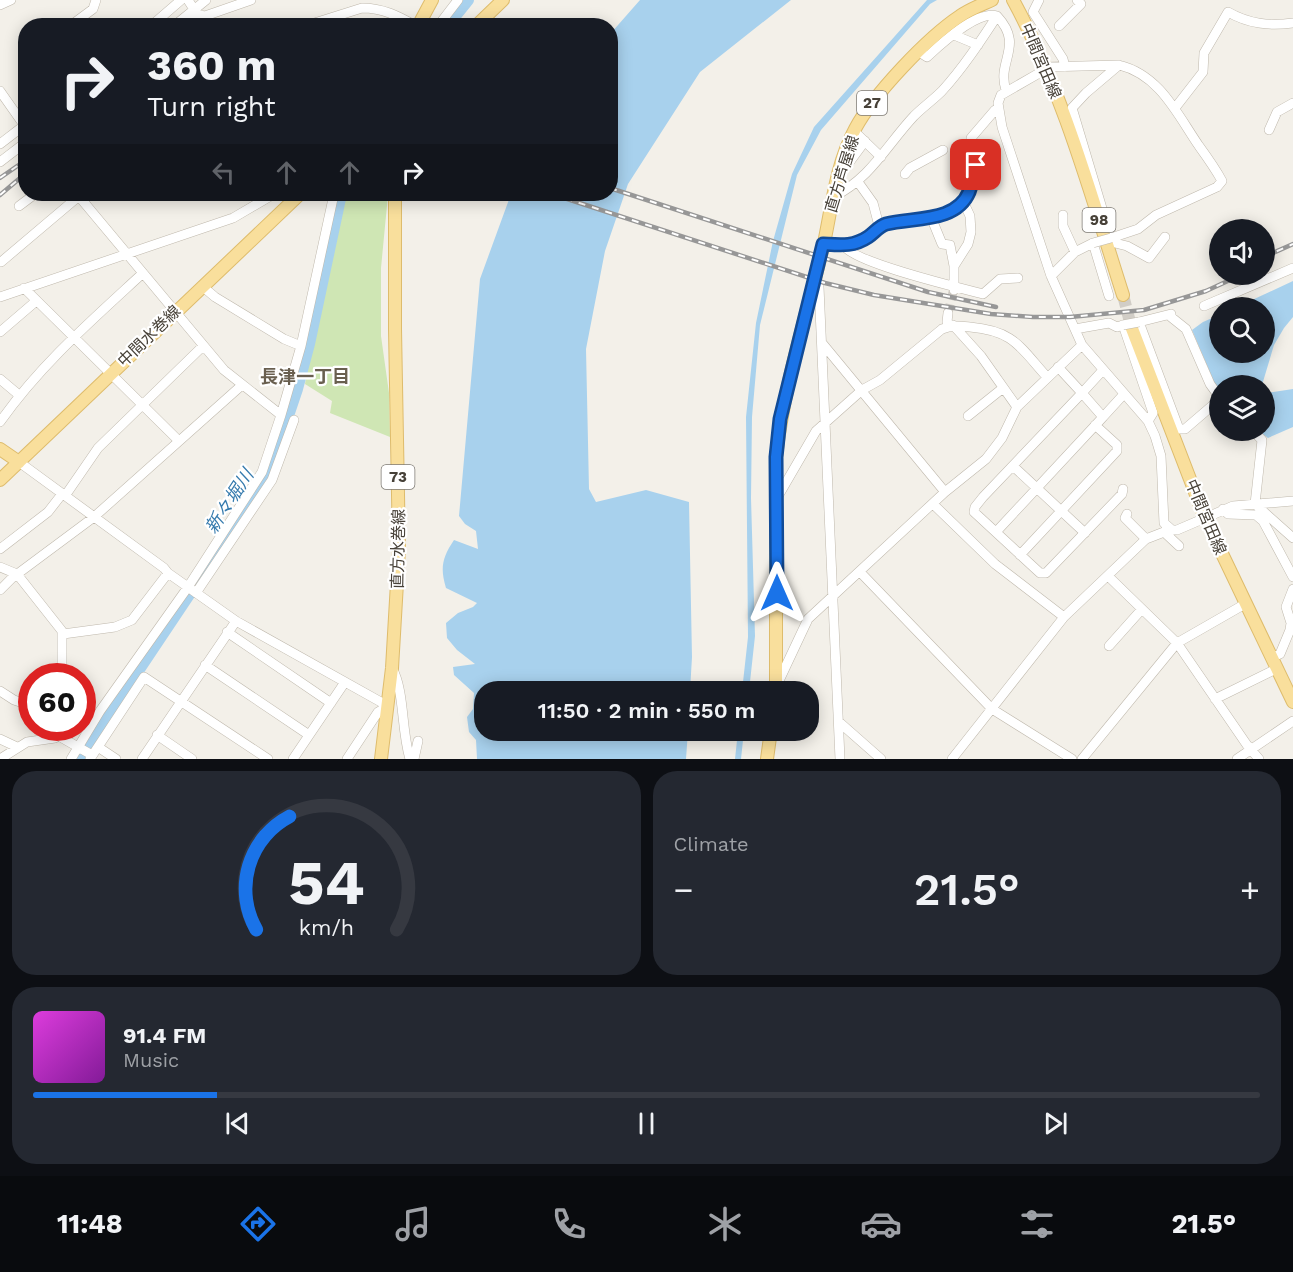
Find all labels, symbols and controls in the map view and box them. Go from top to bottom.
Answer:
street label: 中間宮田線 [1017,20,1065,102]
text: 360 m [147,41,276,90]
icon: right [48,42,126,120]
text: Turn right [147,91,276,123]
road number: 27 [857,91,887,115]
street label: 直方芦屋線 [821,133,863,215]
pin [950,139,1001,190]
icon: arrive [959,148,992,181]
icon: left [207,156,240,189]
icon: ahead [270,156,303,189]
icon: ahead [333,156,366,189]
icon: right [396,156,429,189]
road number: 98 [1082,208,1116,232]
map controls [1209,219,1275,441]
button: sound [1209,219,1275,285]
button: search [1209,297,1275,363]
street label: 中間水巻線 [114,301,184,371]
district label: 長津一丁目 [260,366,350,387]
button: layers [1209,375,1275,441]
water label: 新々堀川 [201,463,259,537]
road number: 73 [382,465,414,489]
street label: 中間宮田線 [1182,476,1230,558]
street label: 直方水巻線 [388,509,408,589]
position arrow [745,561,809,625]
speed limit sign: 60 [18,663,96,741]
text: 11:50 · 2 min · 550 m [538,698,755,723]
text: Climate [674,832,749,856]
text: 54 [288,846,365,919]
text: 21.5° [914,863,1020,916]
text: − [674,870,693,909]
text: + [1240,870,1260,909]
text: km/h [299,915,354,940]
text: 91.4 FM [123,1023,206,1048]
text: Music [123,1048,179,1072]
icon: previous [221,1107,254,1140]
icon: pause [630,1107,663,1140]
icon: next [1039,1107,1072,1140]
icon: directions [237,1203,279,1245]
icon: music [392,1203,434,1245]
icon: phone [548,1203,590,1245]
icon: climate [704,1203,746,1245]
icon: car [860,1203,902,1245]
icon: filters [1016,1203,1058,1245]
text: 11:48 [57,1208,123,1240]
text: 21.5° [1171,1208,1236,1240]

